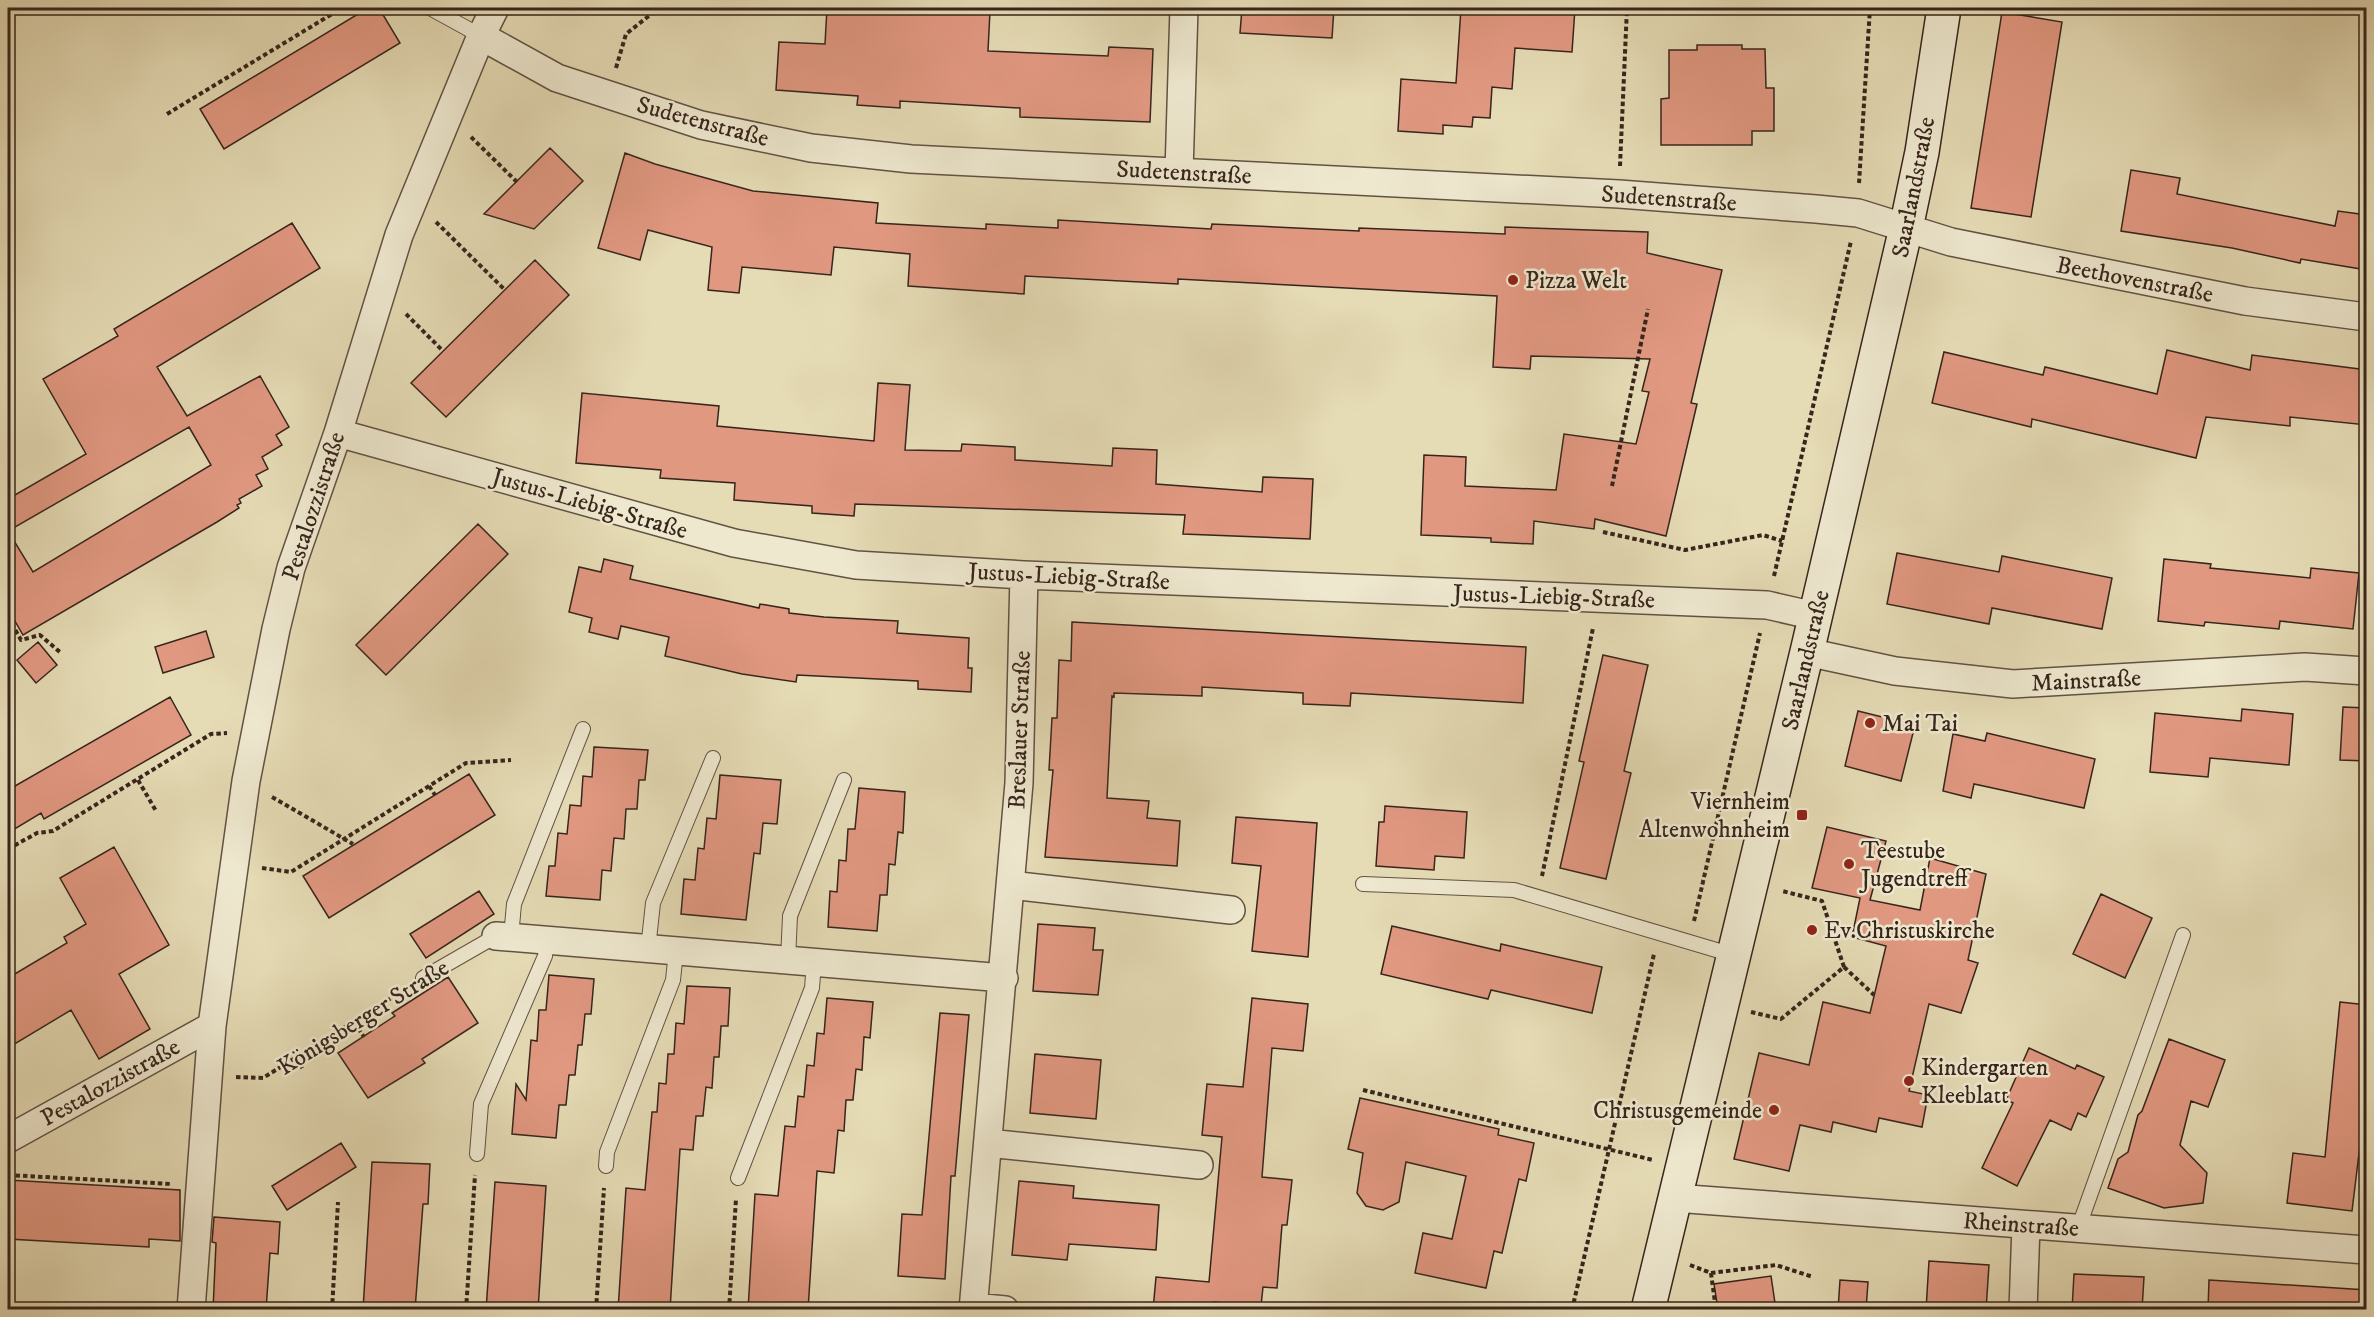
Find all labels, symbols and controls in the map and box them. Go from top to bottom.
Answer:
street label: Sudetenstraße [633,90,772,154]
street label: Saarlandstraße [1886,114,1942,260]
street label: Sudetenstraße [1115,154,1252,192]
street label: Sudetenstraße [1600,179,1738,219]
street label: Beethovenstraße [2054,250,2216,310]
place label: Pizza Welt [1525,266,1627,296]
marker: Pizza Welt [1506,273,1520,287]
street label: Pestalozzistraße [276,428,352,584]
street label: Justus-Liebig-Straße [487,461,691,546]
street label: Justus-Liebig-Straße [965,557,1171,597]
street label: Justus-Liebig-Straße [1451,578,1655,616]
street label: Saarlandstraße [1775,587,1837,733]
street label: Breslauer Straße [1002,650,1038,810]
street label: Mainstraße [2030,663,2142,699]
place label: Mai Tai [1882,709,1958,739]
marker: Mai Tai [1863,716,1877,730]
place label: Viernheim Altenwohnheim [1639,787,1790,845]
marker: Viernheim Altenwohnheim [1795,808,1809,822]
place label: Teestube Jugendtreff [1859,836,1971,894]
marker: Teestube Jugendtreff [1842,857,1856,871]
place label: Ev.Christuskirche [1824,916,1995,946]
marker: Ev.Christuskirche [1805,923,1819,937]
street label: Königsberger Straße [272,953,455,1083]
street label: Pestalozzistraße [36,1032,185,1133]
place label: Kindergarten Kleeblatt [1921,1053,2049,1111]
marker: Kindergarten Kleeblatt [1902,1074,1916,1088]
place label: Christusgemeinde [1593,1096,1762,1126]
marker: Christusgemeinde [1767,1103,1781,1117]
street label: Rheinstraße [1962,1206,2080,1244]

